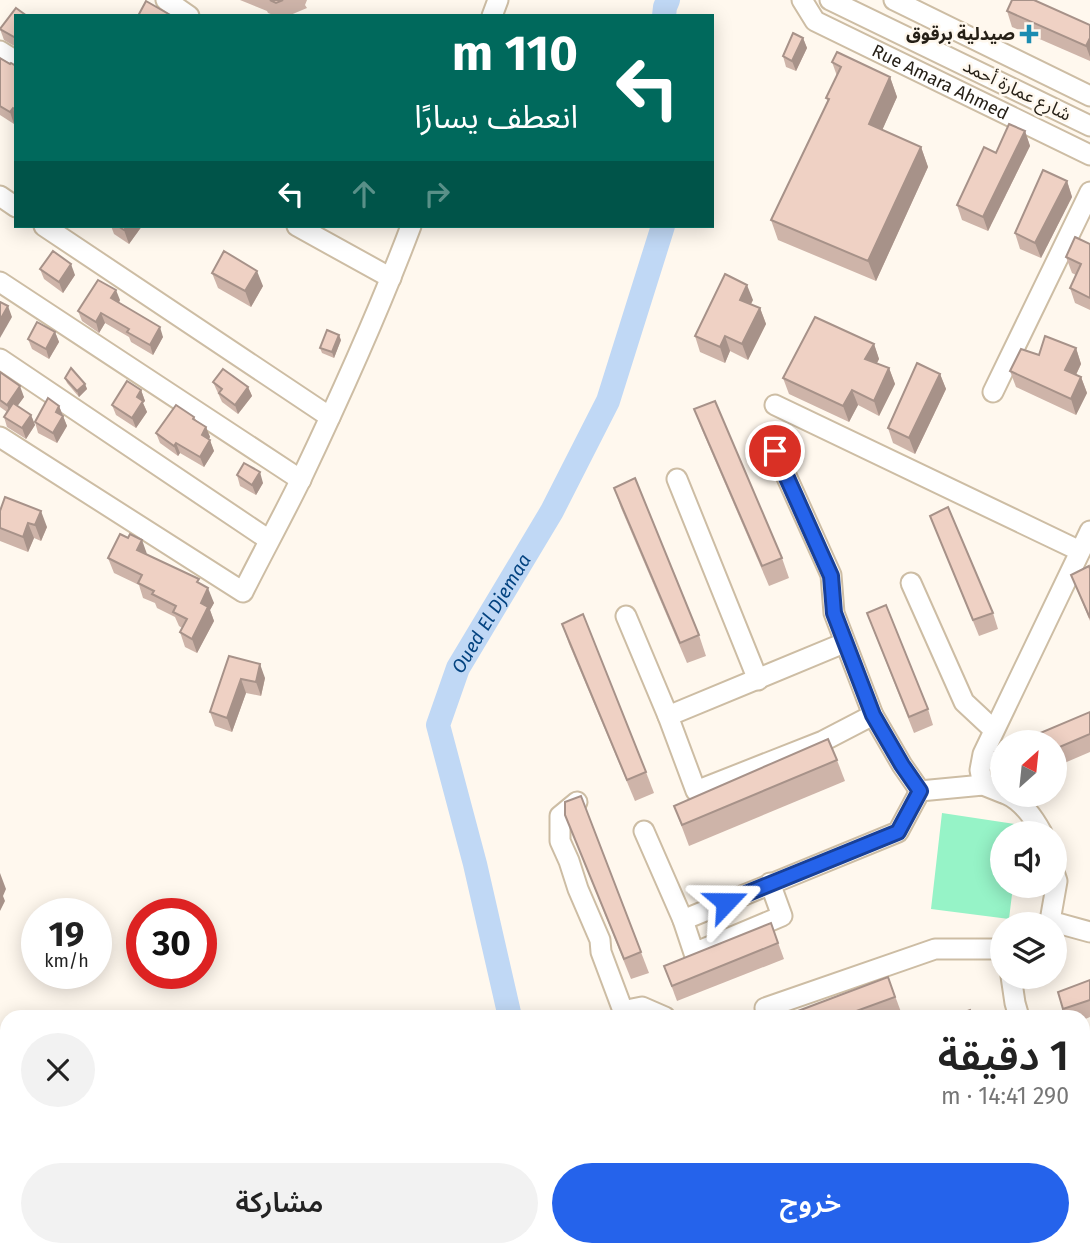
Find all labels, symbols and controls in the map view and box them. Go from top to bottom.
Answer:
place label: صيدلية برقوق [906,23,1015,45]
text: 110 m [452,24,578,83]
marker: صيدلية برقوق [1021,26,1037,42]
street label: Rue Amara Ahmed [868,39,1012,125]
icon: left [602,42,693,133]
street label: شارع عمارة أحمد [958,54,1075,128]
text: انعطف يسارًا [414,98,578,136]
icon: left [272,175,310,213]
icon: ahead [345,175,383,213]
icon: right [418,175,456,213]
pin [745,421,805,481]
icon: arrive [756,432,794,470]
water label: Oued El Djemaa [447,550,536,677]
north arrow [990,730,1068,807]
map controls [990,730,1067,989]
button: sound [990,821,1067,898]
position arrow [689,865,763,939]
speed limit sign: 30 [126,898,217,989]
button: layers [990,912,1067,989]
text: 19 [49,913,84,955]
text: km/h [44,950,89,972]
text: 1 دقيقة [938,1031,1069,1081]
button: close [21,1033,95,1107]
text: 290 m · 14:41 [941,1082,1069,1110]
button: مشاركة [21,1163,538,1243]
button: خروج [552,1163,1069,1243]

